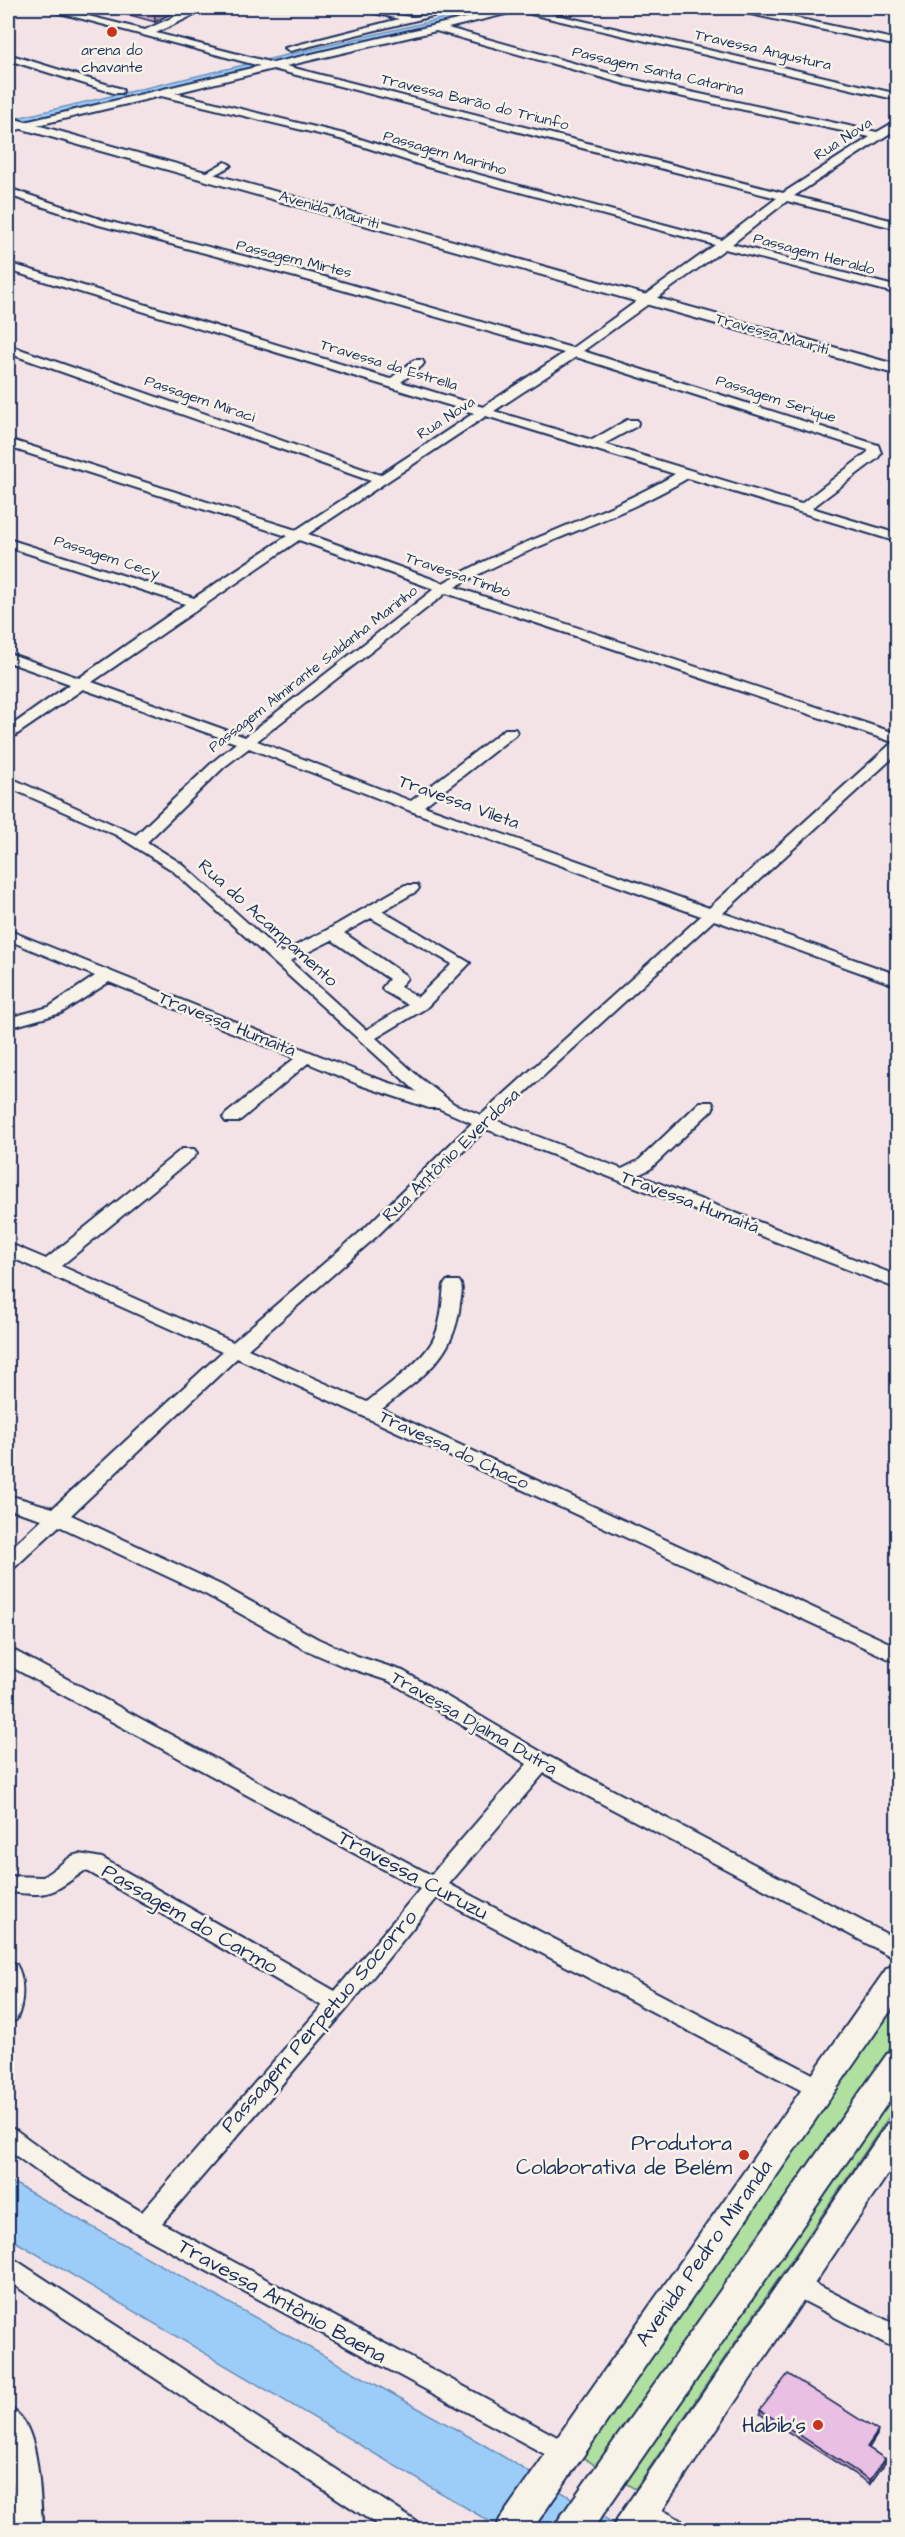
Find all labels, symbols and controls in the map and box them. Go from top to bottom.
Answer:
street label: Travessa Angustura [692,24,834,77]
marker: arena do chavante [105,25,119,39]
place label: arena do chavante [81,40,143,78]
street label: Passagem Santa Catarina [570,41,746,102]
street label: Travessa Barão do Triunfo [379,68,572,136]
street label: Rua Nova [810,112,876,166]
street label: Passagem Marinho [381,125,510,182]
street label: Avenida Mauriti [277,186,382,235]
street label: Passagem Heraldo [751,228,878,281]
street label: Passagem Mirtes [234,235,354,285]
street label: Travessa Mauriti [713,308,832,360]
street label: Travessa da Estrella [318,334,460,396]
street label: Passagem Miraci [142,370,259,429]
street label: Passagem Serique [713,370,839,429]
street label: Rua Nova [413,391,479,445]
street label: Passagem Cecy [51,530,163,585]
street label: Travessa Timbó [403,547,514,603]
street label: Passagem Almirante Saldanha Marinho [204,580,423,758]
street label: Travessa Vileta [395,769,523,835]
street label: Rua do Acampamento [193,853,343,993]
street label: Travessa Humaitá [155,985,299,1063]
street label: Rua Antônio Everdosa [377,1083,525,1227]
street label: Travessa Humaitá [617,1164,763,1240]
street label: Travessa do Chaco [375,1404,533,1496]
street label: Travessa Djalma Dutra [386,1665,562,1781]
street label: Travessa Curuzu [333,1823,494,1927]
street label: Passagem do Carmo [96,1857,284,1983]
street label: Passagem Perpetuo Socorro [214,1903,426,2140]
place label: Produtora Colaborativa de Belém [516,2129,733,2182]
marker: Produtora Colaborativa de Belém [737,2148,751,2162]
street label: Avenida Pedro Miranda [629,2154,780,2352]
street label: Travessa Antônio Baena [173,2232,392,2371]
place label: Habib's [742,2411,806,2440]
marker: Habib's [811,2418,825,2432]

